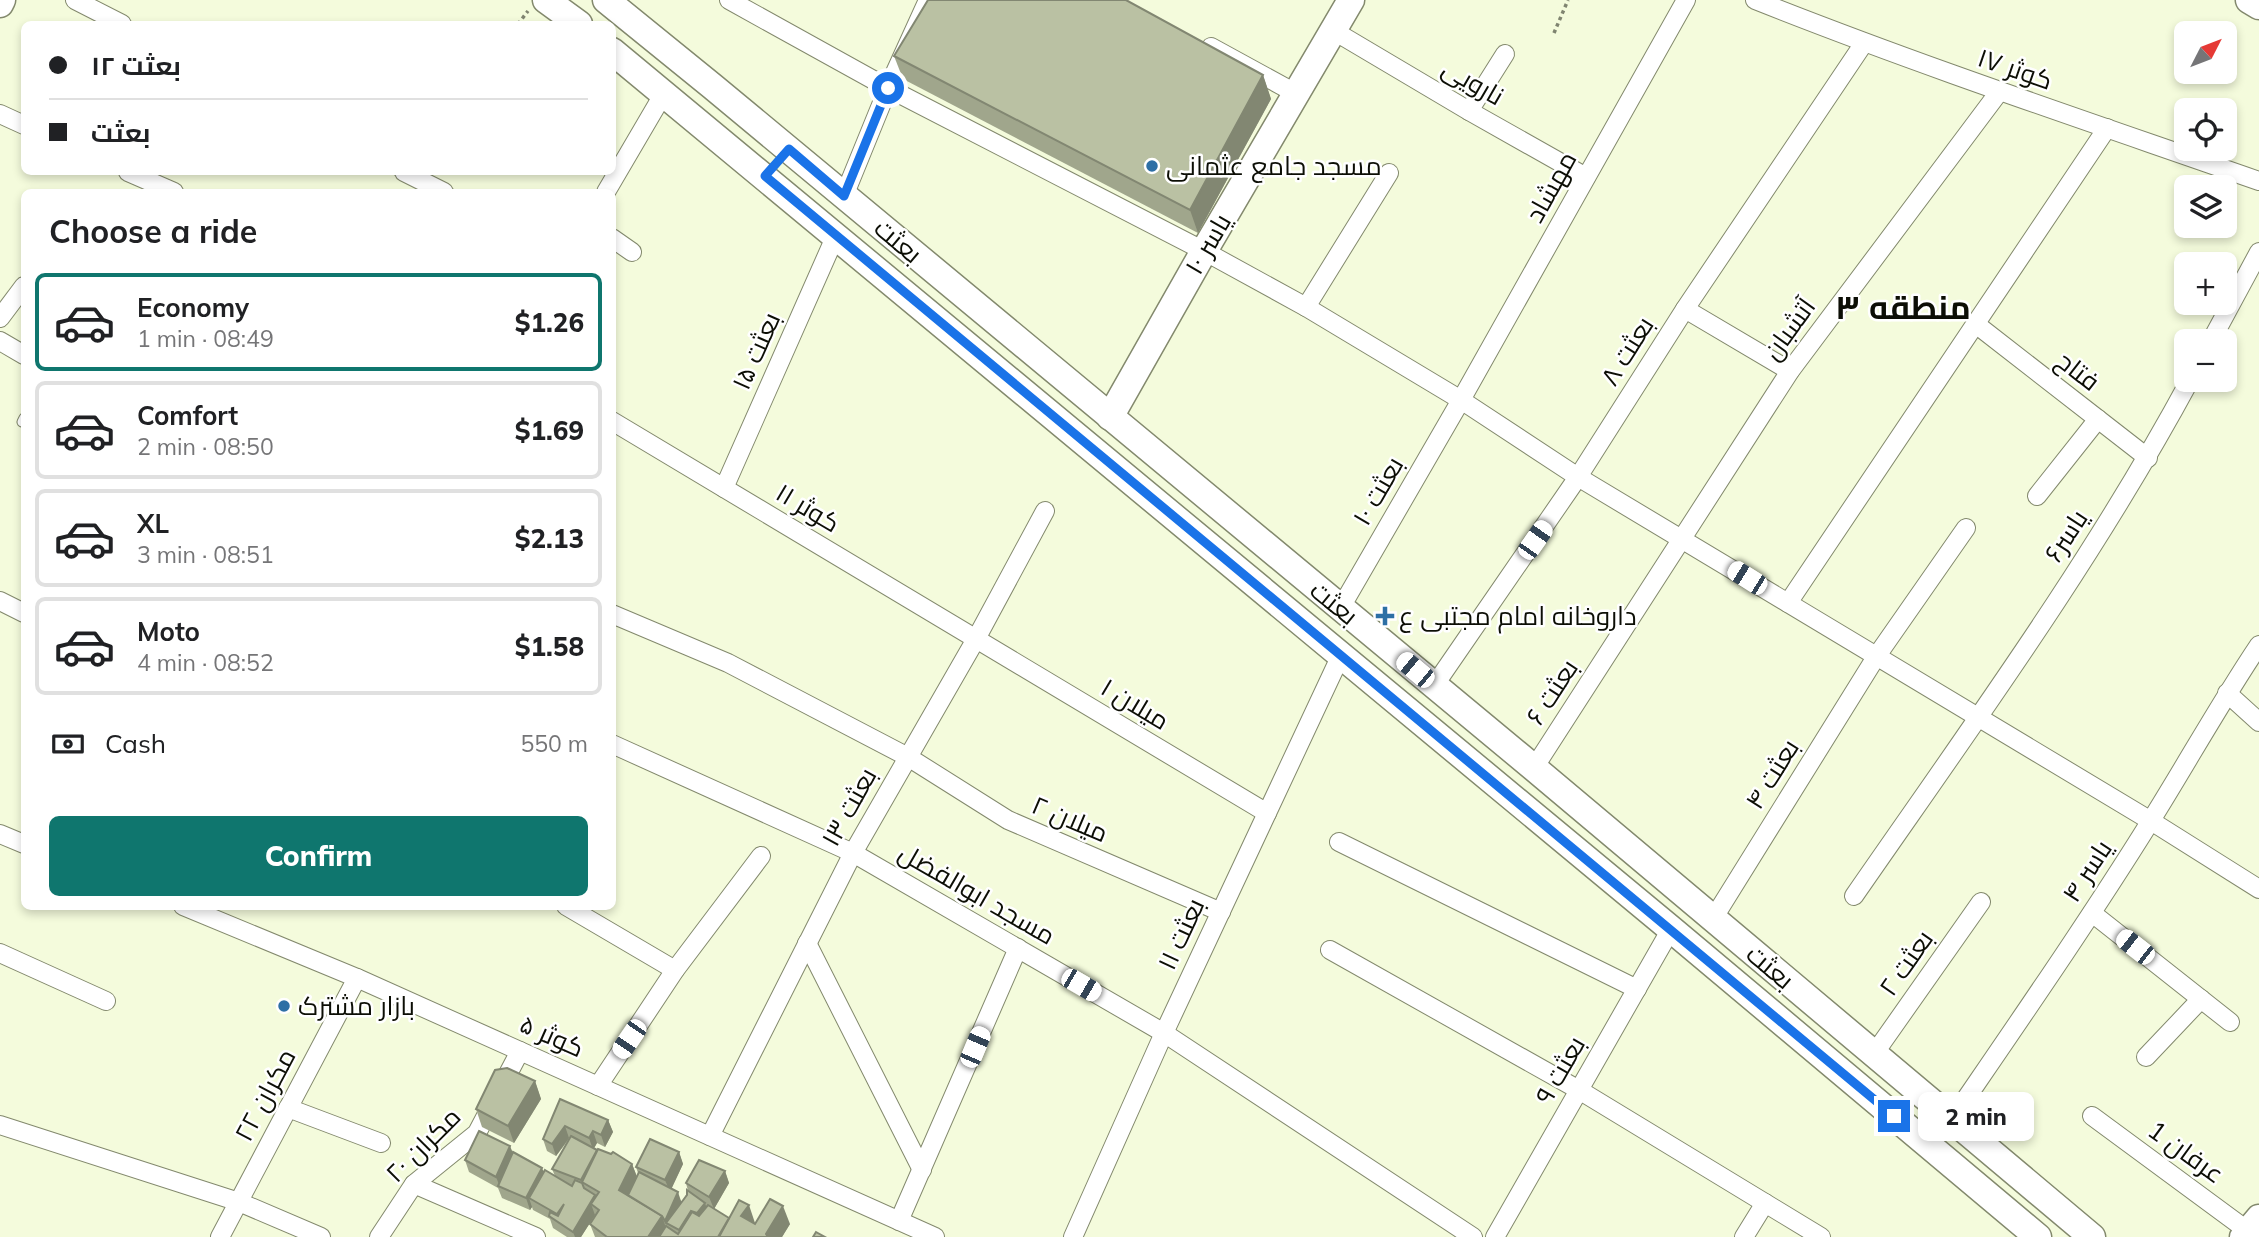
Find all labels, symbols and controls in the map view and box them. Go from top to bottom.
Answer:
north arrow [2174,21,2236,84]
map controls [2174,21,2237,392]
street label: کوثر ۱۷ [1973,40,2057,97]
text: بعثت ۱۲ [91,49,181,82]
street label: نارویی [1437,51,1510,112]
route start [872,72,904,104]
button: locate [2174,98,2237,161]
text: بعثت [91,116,150,149]
street label: مهشاد [1518,145,1584,228]
place label: مسجد جامع عثمانی [1166,149,1382,183]
marker: مسجد جامع عثمانی [1144,158,1160,174]
button: layers [2174,175,2237,238]
street label: یاسر ۱۰ [1177,207,1238,280]
text: Choose a ride [49,211,257,251]
street label: بعثت [868,211,929,270]
button: + [2174,252,2237,315]
district label: منطقه ۳ [1835,286,1971,327]
icon: car [53,291,116,354]
text: Economy [137,291,249,324]
street label: آتشبان [1755,291,1822,366]
text: $1.26 [515,306,584,339]
street label: بعثت ۱۵ [724,307,787,395]
street label: بعثت ۸ [1593,310,1661,391]
text: 1 min · 08:49 [137,324,274,353]
button: − [2174,329,2237,392]
street label: فتاح [2049,343,2107,399]
icon: car [53,399,116,462]
text: Comfort [137,399,238,432]
text: $1.69 [515,414,584,447]
text: 2 min · 08:50 [137,432,274,461]
street label: بعثت ۱۰ [1345,451,1410,531]
street label: کوثر ۱۱ [770,476,846,539]
street label: یاسر۶ [2037,503,2095,568]
icon: car [53,507,116,570]
text: XL [137,507,169,540]
car [1515,517,1556,563]
text: $2.13 [515,522,584,555]
text: 3 min · 08:51 [137,540,274,569]
car [1724,558,1771,598]
street label: بعثت [1304,573,1365,632]
place label: داروخانه امام مجتبی ع [1399,599,1637,634]
marker: داروخانه امام مجتبی ع [1377,608,1393,624]
icon: car [53,615,116,678]
text: Moto [137,615,200,648]
text: $1.58 [515,630,584,663]
text: 4 min · 08:52 [137,648,274,677]
car [1393,648,1438,692]
street label: بعثت ۶ [1518,653,1585,731]
street label: میلان ۱ [1095,670,1175,737]
icon: cash [49,725,87,763]
text: Cash [105,727,166,760]
text: 550 m [520,729,588,758]
street label: بعثت ۴ [1737,733,1806,815]
street label: بعثت ۱۳ [814,762,884,852]
street label: میلان ۲ [1027,788,1113,849]
button: Confirm [49,816,588,896]
street label: یاسر ۴ [2054,833,2119,908]
street label: مسجد ابوالفضل [893,835,1062,952]
street label: بعثت ۱۱ [1150,893,1211,975]
street label: بعثت ۲ [1871,923,1940,1002]
car [2112,926,2159,968]
street label: بعثت [1740,937,1801,996]
car [1058,965,1105,1005]
place label: بازار مشترک [298,989,415,1022]
marker: بازار مشترک [276,998,292,1014]
street label: کوثر ۵ [515,1007,590,1064]
car [609,1016,650,1062]
car [958,1024,993,1070]
street label: بعثت ۹ [1527,1030,1592,1109]
street label: مکران ۲۲ [226,1043,303,1147]
callout: 2 min [1918,1092,2034,1140]
street label: مکران ۲۰ [378,1100,467,1189]
route end [1878,1100,1910,1132]
text: 2 min [1945,1102,2007,1131]
street label: عرفان 1 [2142,1113,2231,1190]

